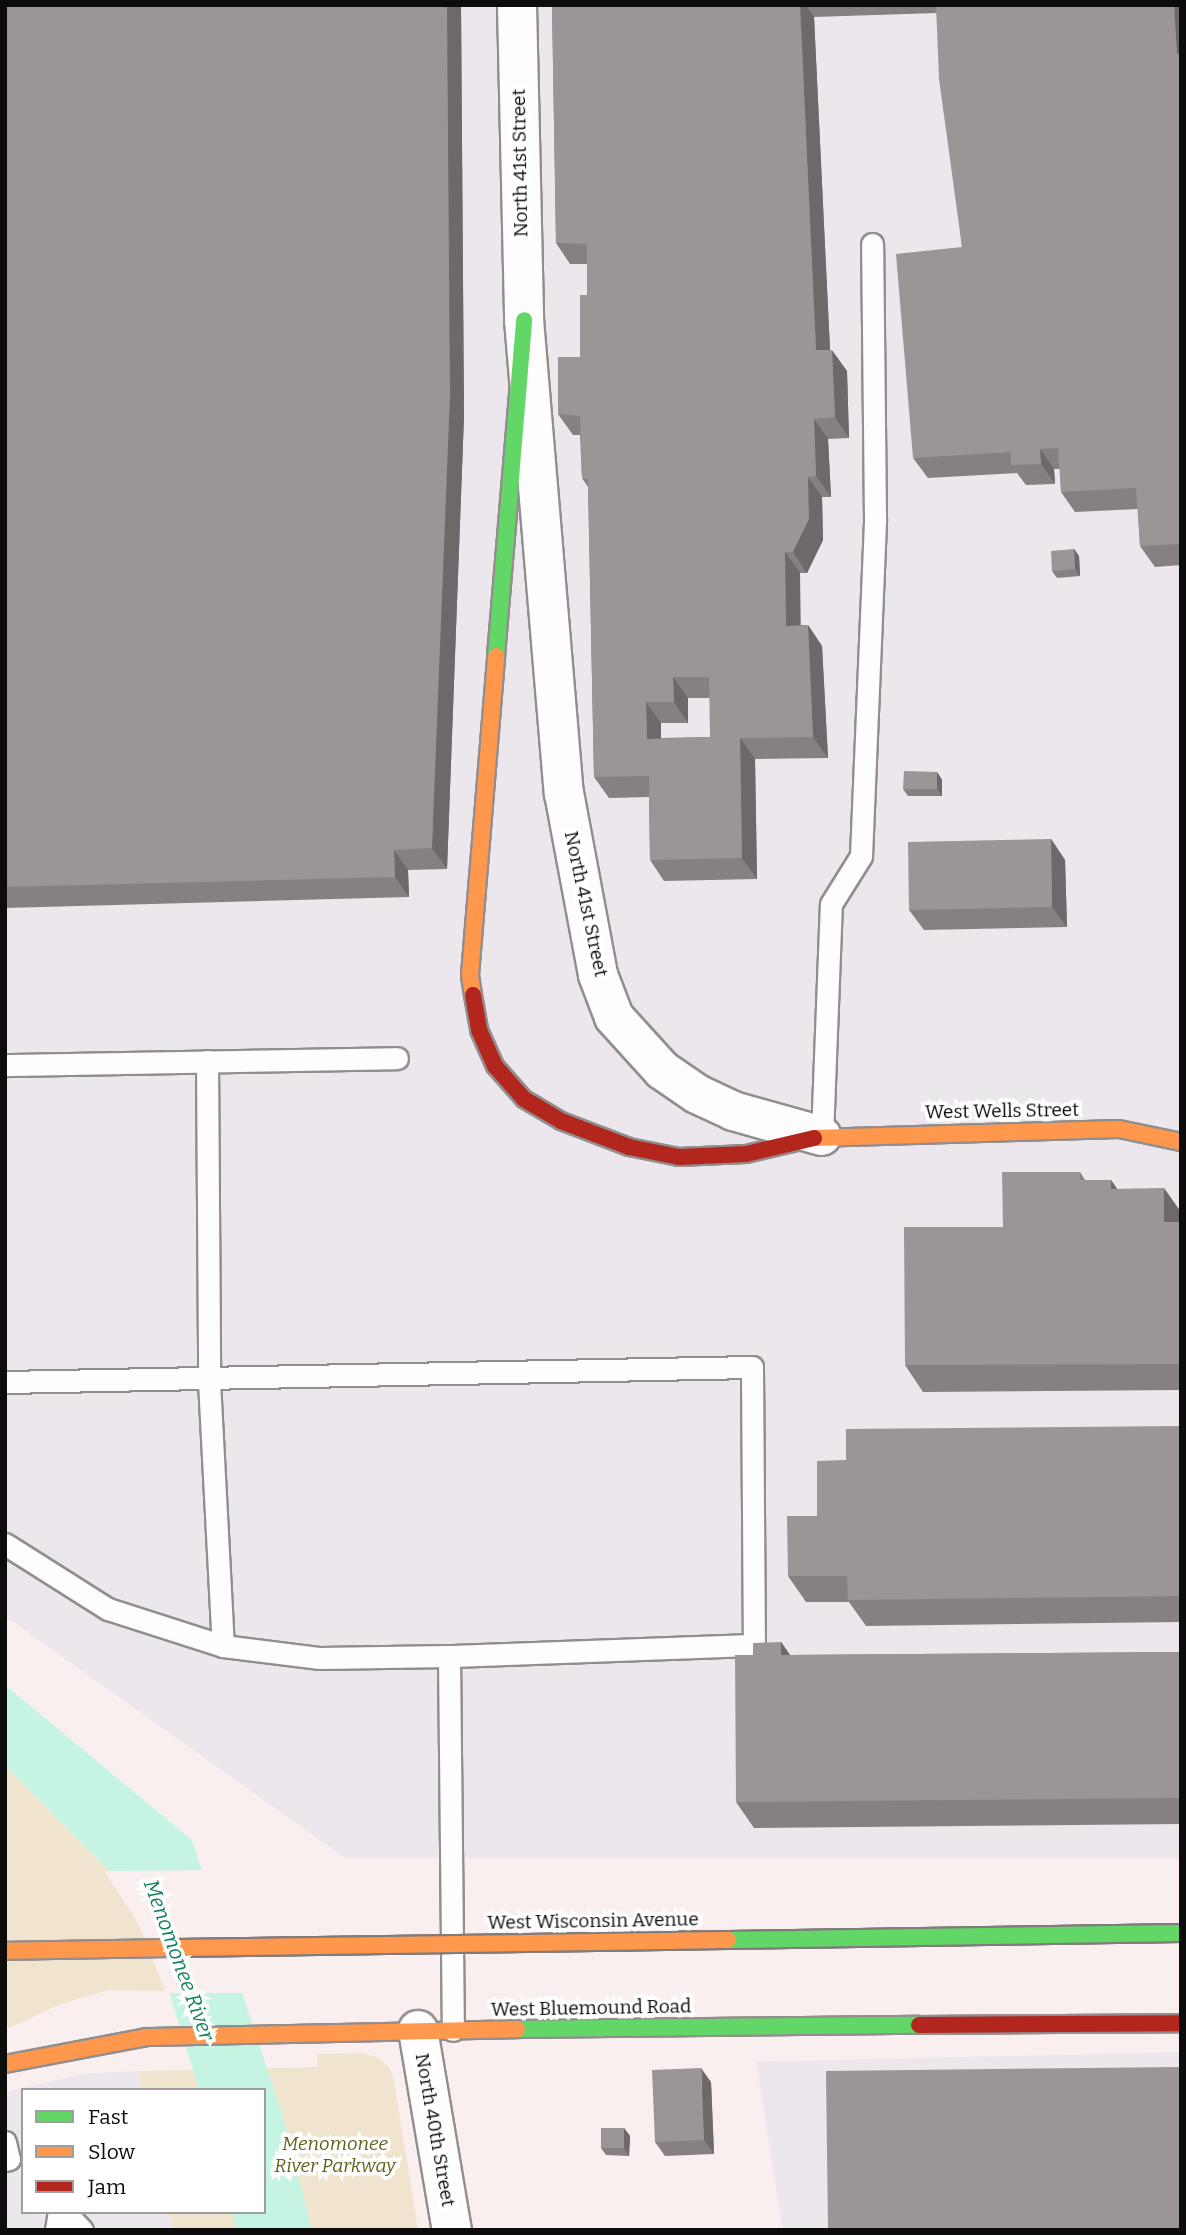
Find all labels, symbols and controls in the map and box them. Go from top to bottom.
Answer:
street label: North 41st Street [507,89,533,237]
street label: North 41st Street [559,829,613,979]
street label: West Wells Street [925,1098,1079,1124]
water label: Menomonee River [138,1876,220,2044]
street label: West Wisconsin Avenue [487,1908,699,1934]
street label: West Bluemound Road [491,1995,691,2021]
street label: North 40th Street [410,2051,460,2209]
legend [21,2088,266,2214]
text: Fast [88,2104,128,2130]
park label: Menomonee River Parkway [274,2133,396,2177]
text: Slow [88,2139,135,2165]
text: Jam [88,2174,126,2200]

